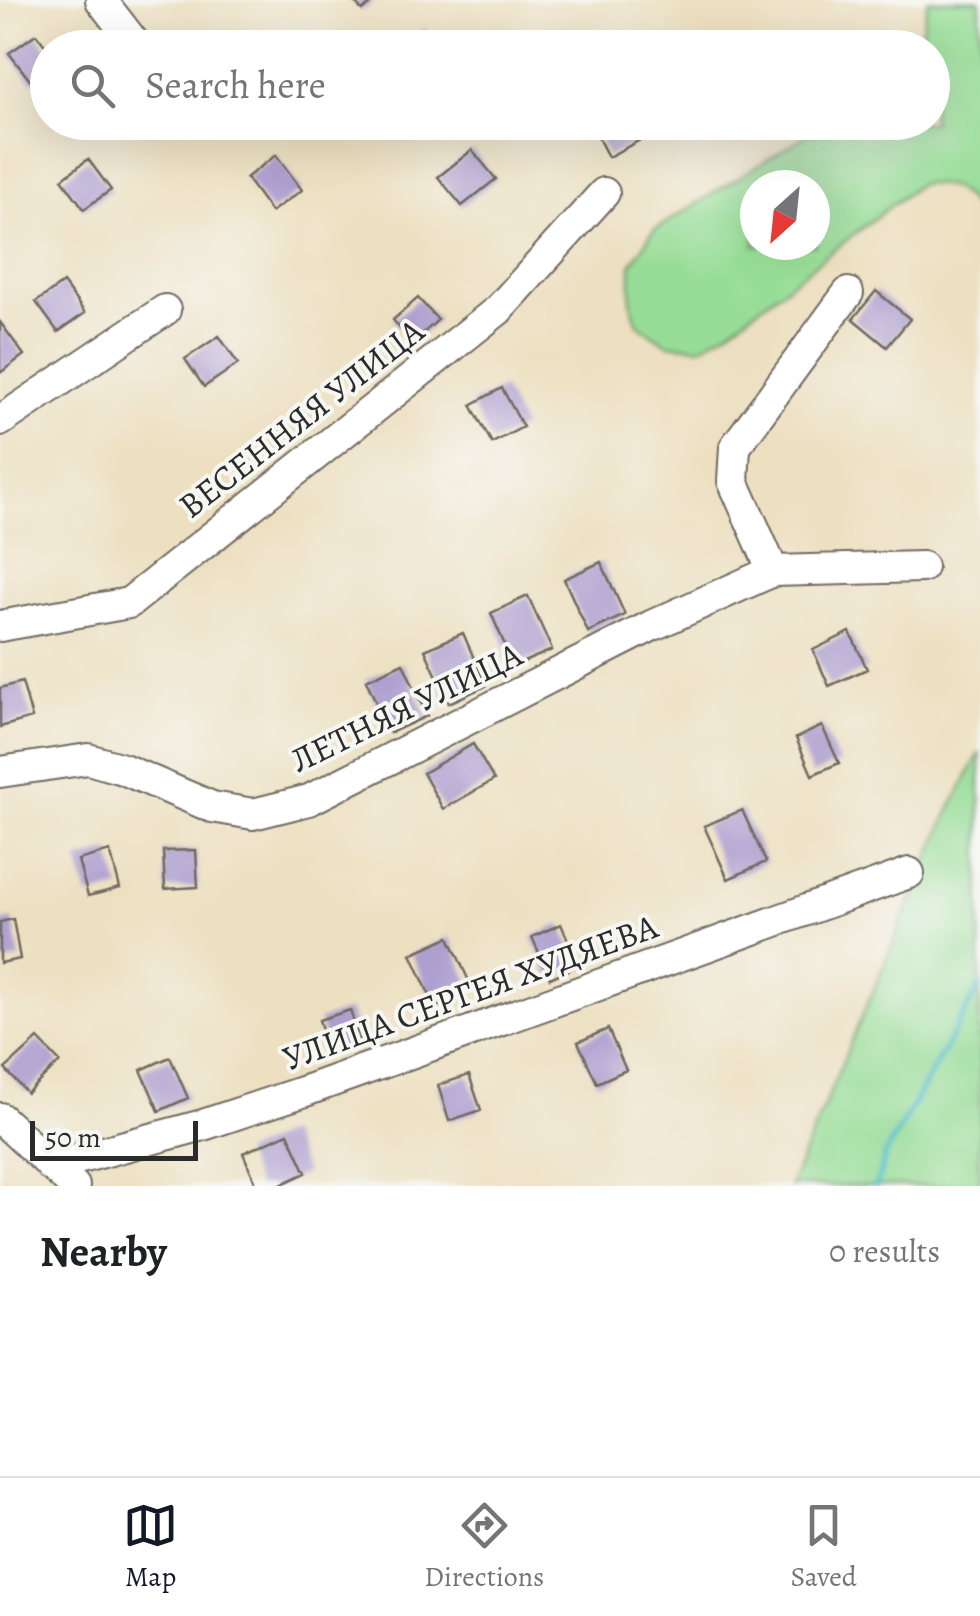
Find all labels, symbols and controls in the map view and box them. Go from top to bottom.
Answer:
search box [30,30,950,140]
icon: search [65,58,120,113]
text: Search here [145,59,326,111]
north arrow [740,170,830,260]
street label: ВЕСЕННЯЯ УЛИЦА [168,307,434,529]
street label: ЛЕТНЯЯ УЛИЦА [282,630,530,784]
street label: УЛИЦА СЕРГЕЯ ХУДЯЕВА [276,902,664,1082]
scale bar [30,1116,198,1160]
text: 50 m [45,1119,101,1157]
text: Nearby [40,1223,167,1280]
text: 0 results [829,1229,940,1273]
tab: Map [123,1498,178,1596]
tab: Directions [424,1498,544,1596]
tab: Saved [791,1498,857,1596]

